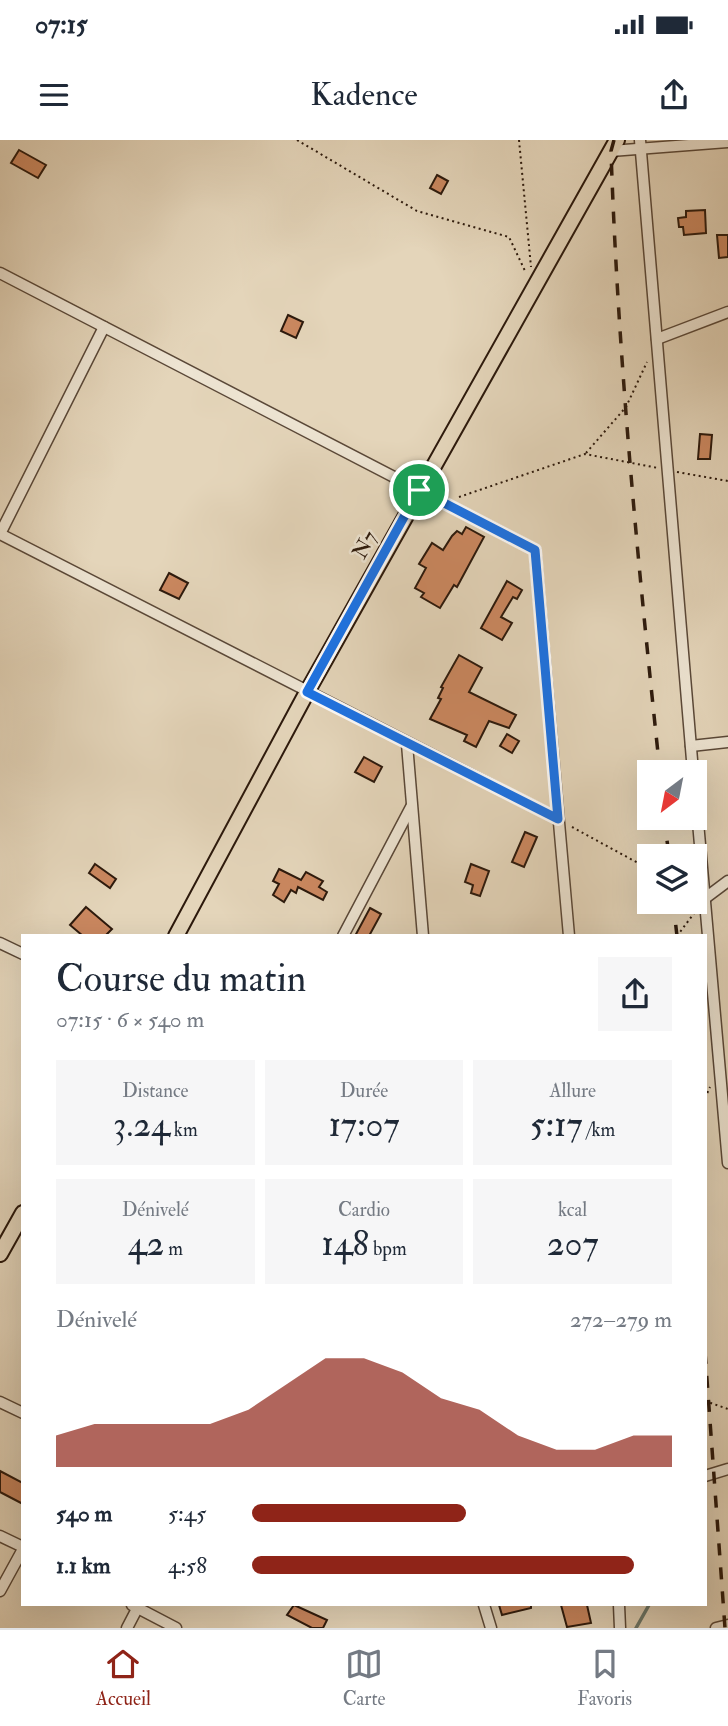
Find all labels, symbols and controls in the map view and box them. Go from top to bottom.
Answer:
text: 07:15 [35,9,87,41]
text: Kadence [310,75,418,115]
icon: menu [35,76,73,114]
icon: share [655,76,693,114]
pin [389,460,449,520]
icon: arrive [400,471,438,509]
street label: N7 [346,526,384,564]
north arrow [637,760,707,830]
map controls [637,760,707,914]
button: layers [637,844,707,914]
text: Course du matin [56,955,306,1003]
button: share [598,957,672,1031]
text: 07:15 · 6 × 540 m [56,1005,204,1034]
text: Distance [122,1079,189,1103]
text: Durée [340,1079,388,1103]
text: Allure [549,1079,596,1103]
text: 3.24 [113,1103,170,1147]
text: 17:07 [328,1103,400,1147]
text: 5:17 [530,1103,583,1147]
text: km [170,1118,198,1142]
text: /km [583,1118,615,1142]
text: Dénivelé [122,1198,189,1222]
text: Cardio [338,1198,390,1222]
text: kcal [558,1198,587,1222]
text: 42 [128,1222,164,1266]
text: 148 [321,1222,369,1266]
text: 207 [547,1222,599,1266]
text: m [164,1237,183,1261]
text: bpm [369,1237,407,1261]
text: Dénivelé [56,1305,137,1334]
text: 272–279 m [570,1305,672,1334]
text: 540 m [56,1499,112,1528]
text: 5:45 [168,1499,206,1528]
text: 1.1 km [56,1551,111,1580]
text: 4:58 [168,1551,207,1580]
tab: Accueil [96,1645,151,1711]
tab: Carte [343,1645,386,1711]
tab: Favoris [577,1645,632,1711]

